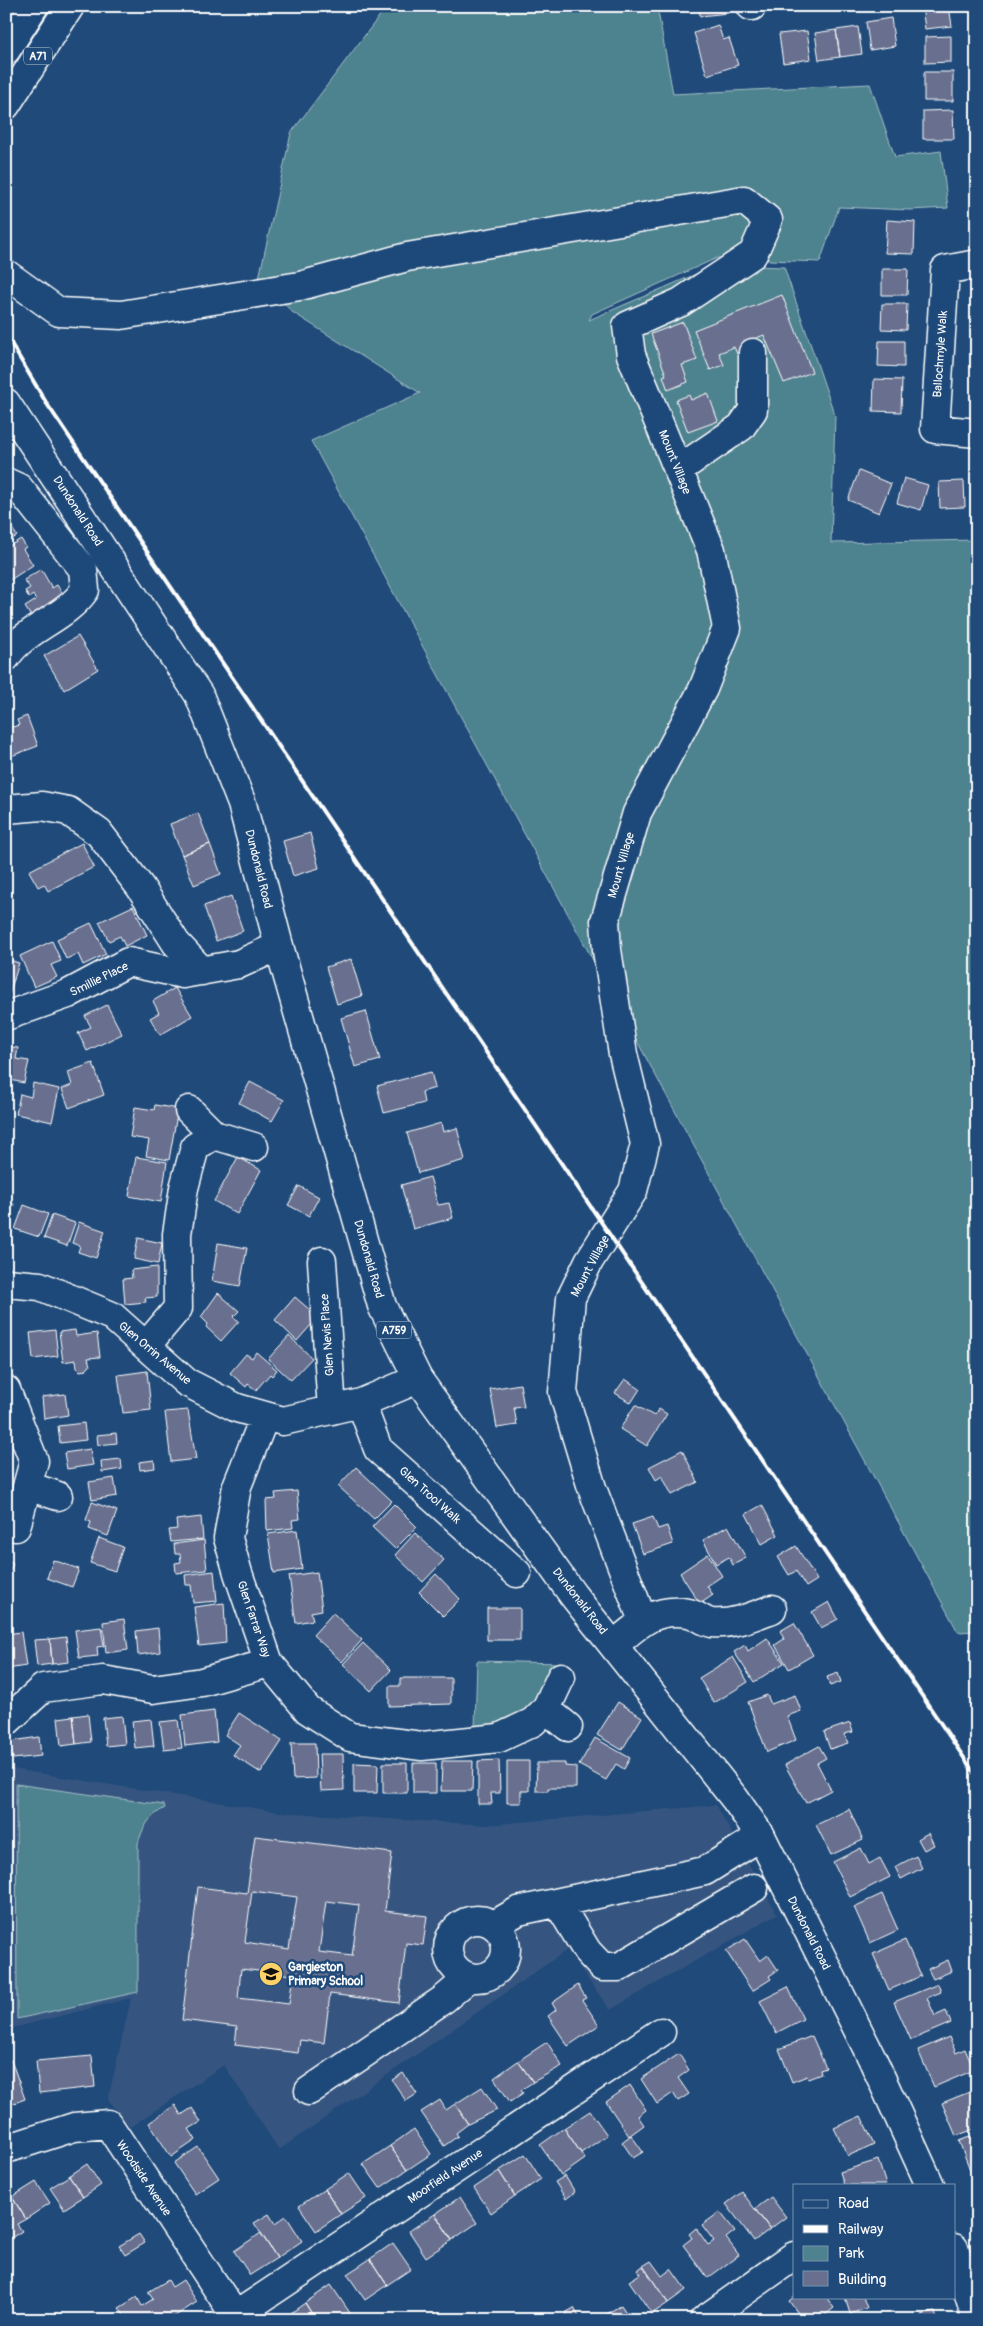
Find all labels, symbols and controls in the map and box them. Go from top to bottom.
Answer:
road number: A71 [24,48,52,64]
street label: Ballochmyle Walk [930,310,951,398]
street label: Mount Village [655,428,694,497]
street label: Dundonald Road [49,473,106,549]
street label: Dundonald Road [241,828,276,910]
street label: Mount Village [605,830,638,900]
street label: Smillie Place [68,959,131,1000]
street label: Dundonald Road [350,1218,387,1300]
street label: Mount Village [568,1233,613,1300]
street label: Glen Nevis Place [317,1293,338,1377]
street label: Glen Orrin Avenue [115,1319,194,1388]
road number: A759 [376,1322,412,1338]
street label: Glen Trool Walk [396,1464,464,1527]
street label: Dundonald Road [549,1565,610,1638]
street label: Glen Farrar Way [233,1579,274,1659]
street label: Dundonald Road [784,1894,834,1973]
place label: Gargieston Primary School [288,1960,363,1989]
school or university icon: Gargieston Primary School [258,1961,284,1987]
street label: Woodside Avenue [113,2138,174,2219]
street label: Moorfield Avenue [405,2146,486,2207]
legend [793,2184,956,2298]
text: Road [838,2194,869,2213]
text: Railway [838,2220,884,2239]
text: Park [838,2244,865,2263]
text: Building [838,2270,886,2289]

